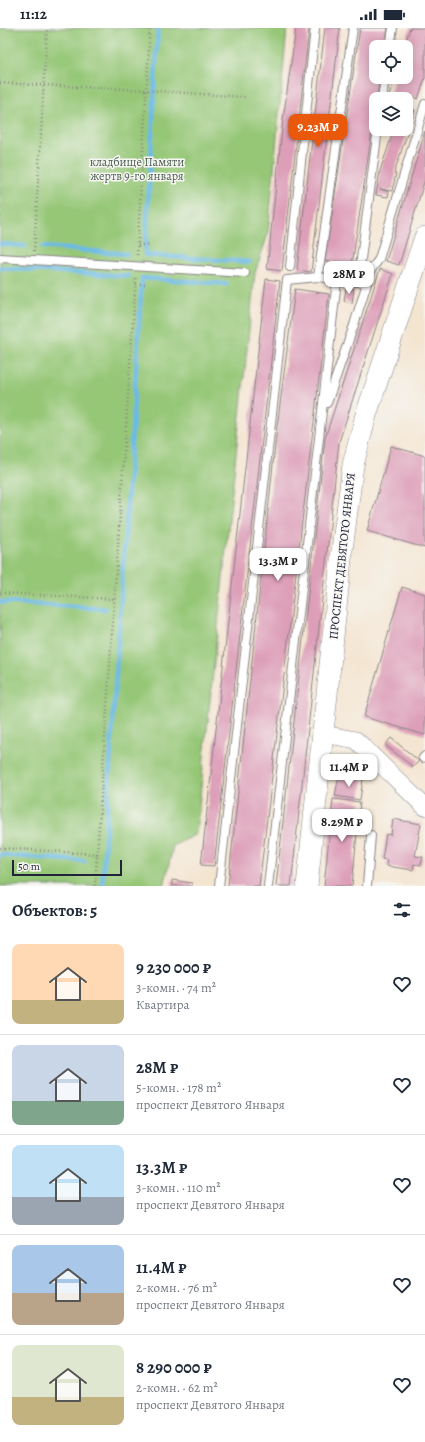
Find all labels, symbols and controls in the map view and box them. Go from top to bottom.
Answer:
text: 11:12 [20,4,47,24]
map controls [369,40,413,136]
button: locate [369,40,413,84]
button: layers [369,92,413,136]
pin: 9.23M ₽ [281,114,355,148]
text: 9.23M ₽ [297,118,339,135]
park label: кладбище Памяти жертв 9-го января [90,154,184,184]
pin: 28M ₽ [321,261,377,295]
text: 28M ₽ [333,265,365,282]
street label: ПРОСПЕКТ ДЕВЯТОГО ЯНВАРЯ [325,472,359,640]
pin: 13.3M ₽ [241,548,315,582]
text: 13.3M ₽ [258,552,298,569]
pin: 11.4M ₽ [312,754,386,788]
text: 11.4M ₽ [330,758,368,775]
pin: 8.29M ₽ [305,809,379,843]
text: 8.29M ₽ [321,813,363,830]
scale bar [12,858,122,877]
text: 50 m [18,859,40,874]
text: Объектов: 5 [12,899,97,922]
icon: filters [391,899,413,921]
text: 9 230 000 ₽ [136,956,211,979]
icon: home [44,960,92,1008]
icon: heart [391,973,413,995]
text: 3-комн. · 74 m² [136,979,216,996]
text: Квартира [136,996,190,1013]
text: 28M ₽ [136,1056,178,1079]
icon: home [44,1061,92,1109]
icon: heart [391,1074,413,1096]
text: 5-комн. · 178 m² [136,1079,221,1096]
text: проспект Девятого Января [136,1096,285,1113]
text: 13.3M ₽ [136,1156,187,1179]
icon: home [44,1161,92,1209]
icon: heart [391,1174,413,1196]
text: 3-комн. · 110 m² [136,1179,221,1196]
text: проспект Девятого Января [136,1196,285,1213]
text: 11.4M ₽ [136,1256,187,1279]
icon: home [44,1261,92,1309]
icon: heart [391,1274,413,1296]
text: 2-комн. · 76 m² [136,1279,217,1296]
text: проспект Девятого Января [136,1296,285,1313]
text: 8 290 000 ₽ [136,1356,212,1379]
icon: home [44,1361,92,1409]
icon: heart [391,1374,413,1396]
text: 2-комн. · 62 m² [136,1379,218,1396]
text: проспект Девятого Января [136,1396,285,1413]

